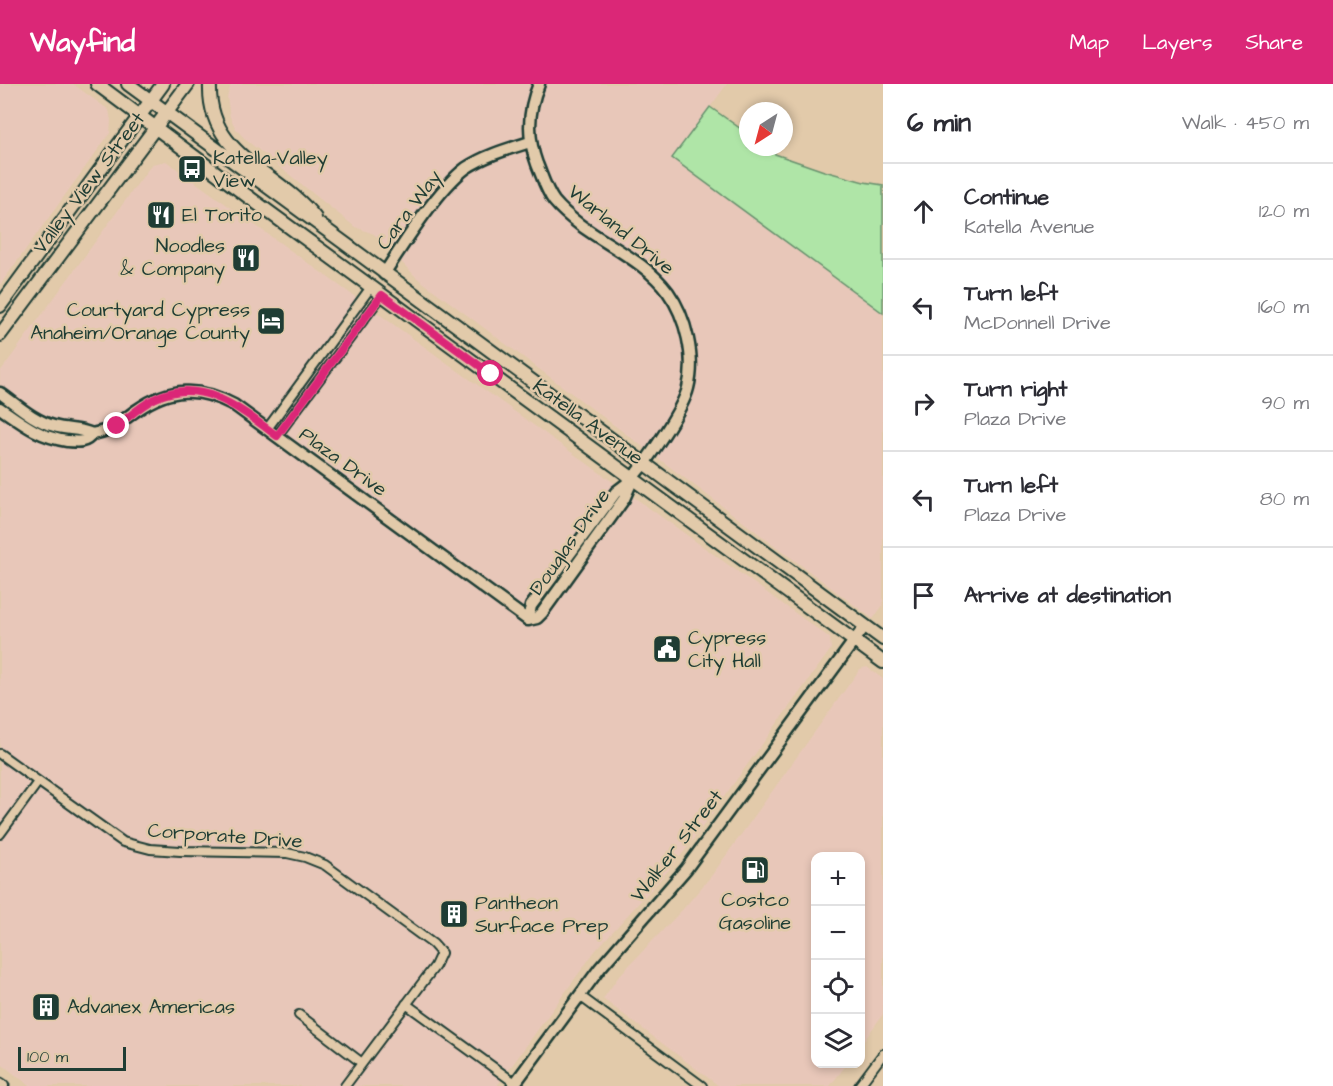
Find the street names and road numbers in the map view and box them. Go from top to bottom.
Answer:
street label: Valley View Street [26,106,152,260]
street label: Cara Way [370,164,449,256]
street label: Warland Drive [562,178,680,282]
street label: Katella Avenue [527,372,649,472]
street label: Plaza Drive [293,421,393,504]
street label: Douglas Drive [523,483,618,602]
street label: Walker Street [624,784,730,908]
street label: Corporate Drive [147,817,304,855]

